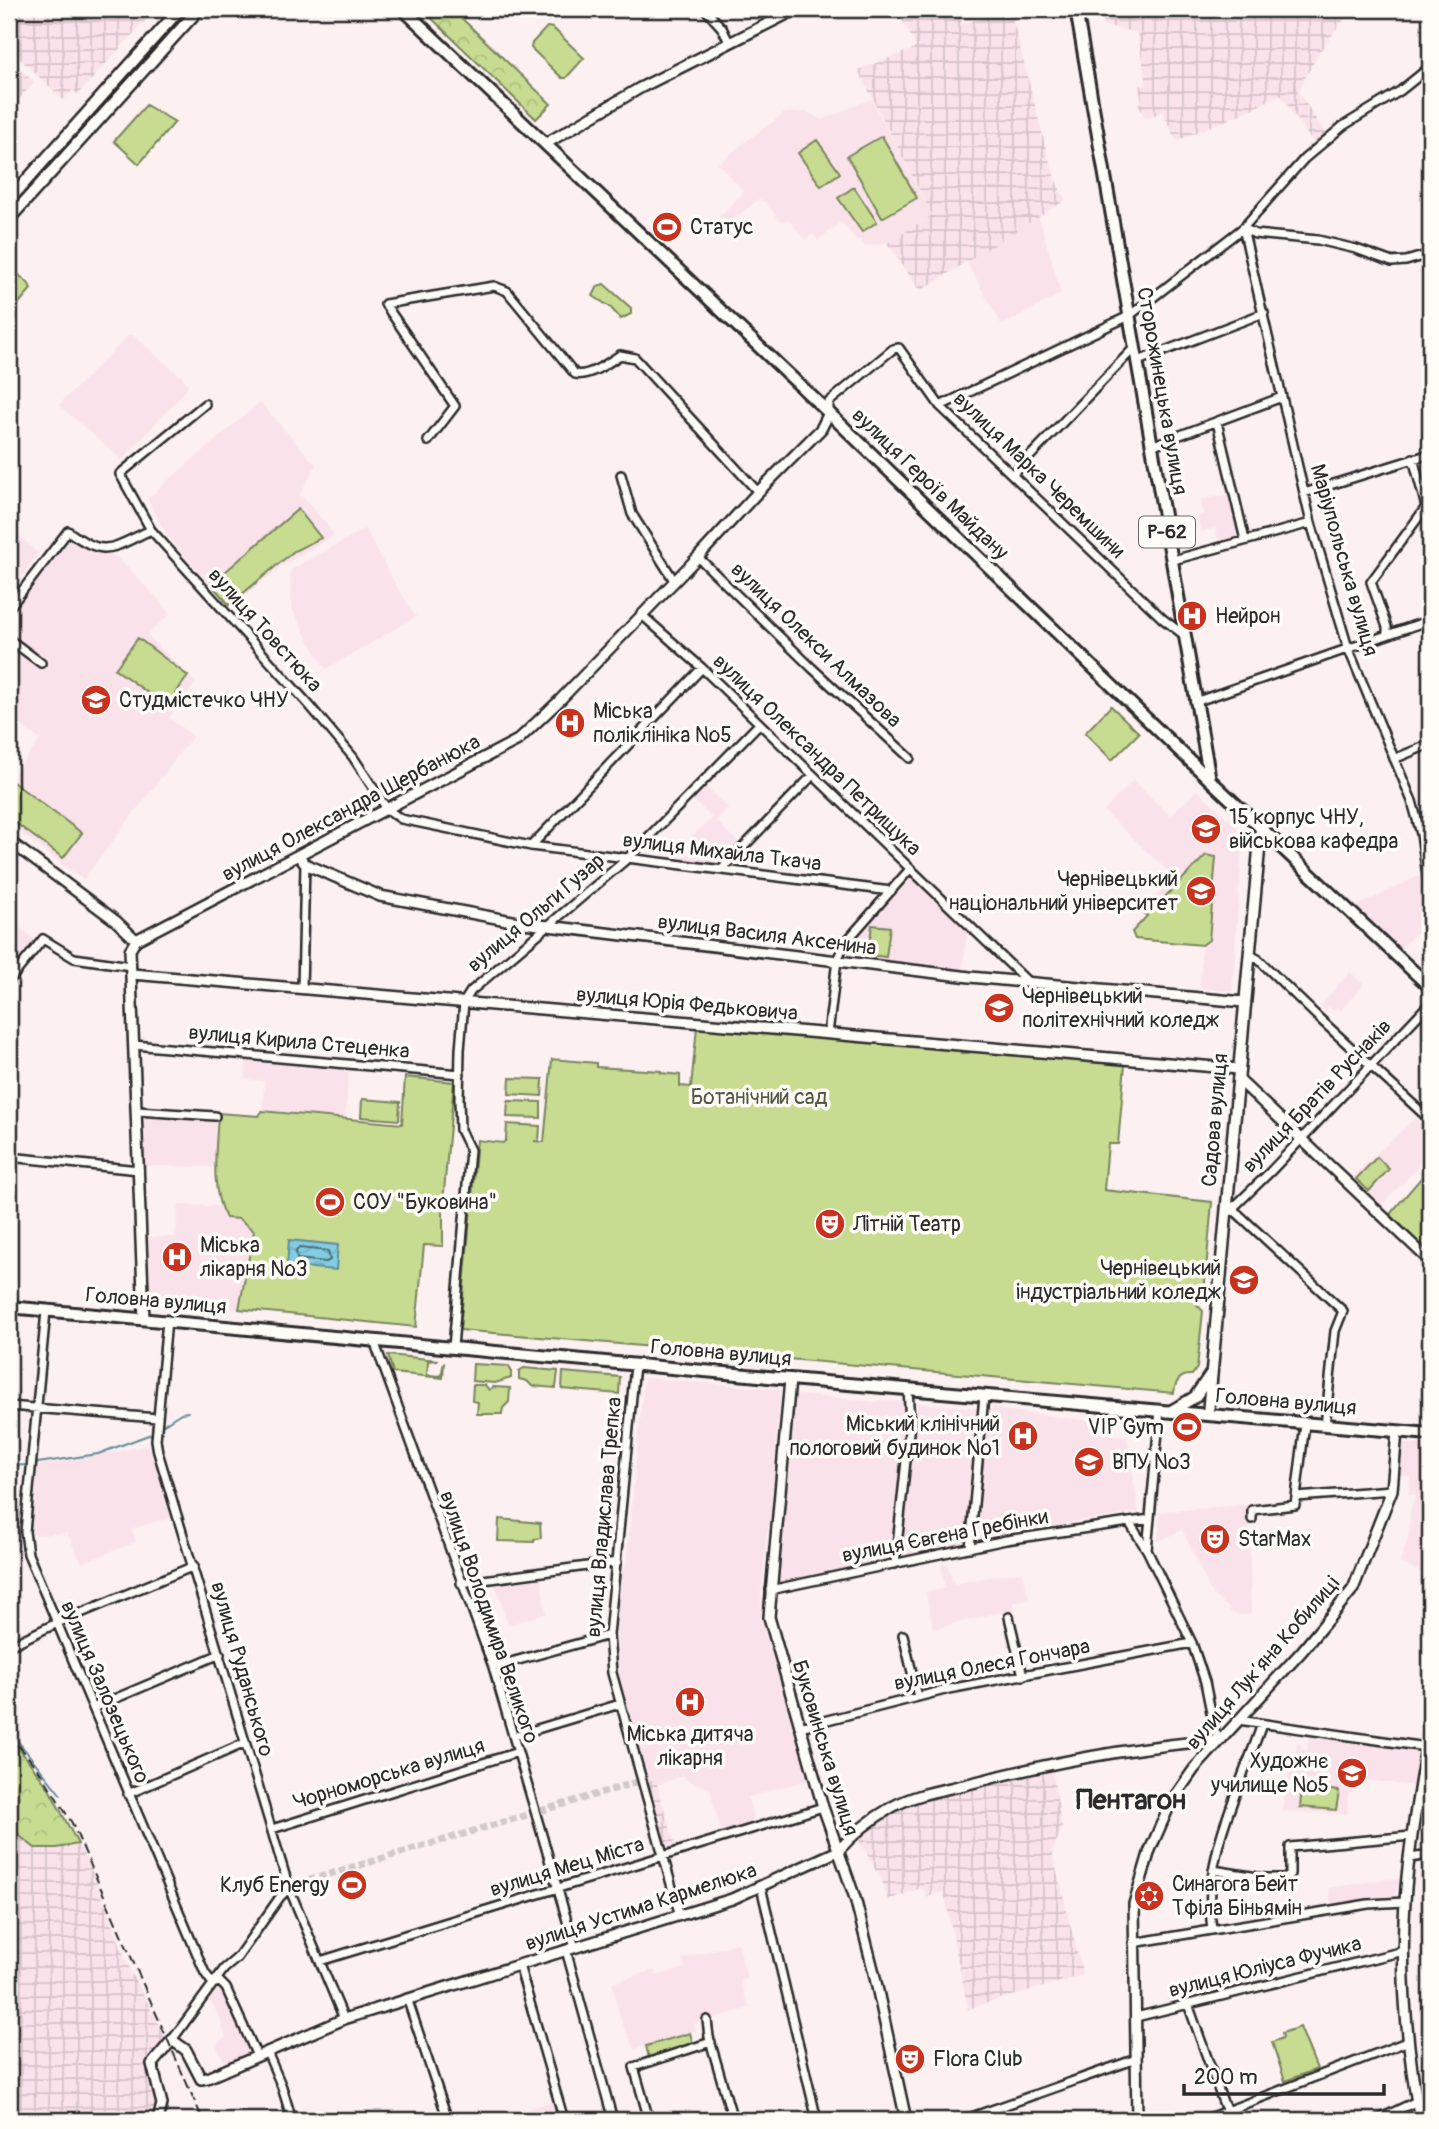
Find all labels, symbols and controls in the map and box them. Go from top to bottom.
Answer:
sports icon: Статус [650,210,684,244]
place label: Статус [690,214,753,241]
street label: Сторожинецька вулиця [1130,285,1194,497]
street label: вулиця Марка Черемшини [947,386,1131,564]
street label: вулиця Героїв Майдану [846,402,1014,566]
street label: Маріупольська вулиця [1304,461,1384,659]
road number: Р-62 [1139,516,1195,548]
street label: вулиця Олекси Алмазова [725,556,907,734]
street label: вулиця Товстюка [202,562,328,698]
hospital icon: Нейрон [1175,599,1209,633]
place label: Нейрон [1215,603,1280,630]
street label: вулиця Олександра Петрищука [707,648,927,862]
school or university icon: Студмістечко ЧНУ [79,683,113,717]
place label: Студмістечко ЧНУ [119,687,289,714]
place label: Міська поліклініка №5 [593,698,732,749]
hospital icon: Міська поліклініка №5 [553,706,587,740]
street label: вулиця Олександра Щербанюка [217,728,485,888]
place label: 15 корпус ЧНУ, військова кафедра [1229,804,1398,855]
school or university icon: 15 корпус ЧНУ, військова кафедра [1189,812,1223,846]
street label: вулиця Михайла Ткача [621,826,823,878]
street label: вулиця Ольги Гузар [462,848,610,978]
place label: Чернівецький національний університет [949,866,1178,917]
school or university icon: Чернівецький національний університет [1184,874,1218,908]
street label: вулиця Василя Аксенина [656,908,878,962]
street label: вулиця Юрія Федьковича [575,981,799,1027]
place label: Чернівецький політехнічний коледж [1022,983,1220,1034]
school or university icon: Чернівецький політехнічний коледж [982,991,1016,1025]
street label: вулиця Братів Руснаків [1236,1013,1398,1179]
street label: вулиця Кирила Стеценка [187,1019,411,1065]
street label: Садова вулиця [1196,1052,1234,1188]
park label: Ботанічний сад [691,1084,828,1111]
sports icon: СОУ "Буковина" [313,1185,347,1219]
place label: СОУ "Буковина" [353,1189,497,1216]
theatre icon: Літній Театр [813,1207,847,1241]
place label: Літній Театр [852,1211,961,1238]
place label: Міська лікарня №3 [200,1232,307,1283]
hospital icon: Міська лікарня №3 [160,1240,194,1274]
place label: Чернівецький індустріальний коледж [1016,1255,1222,1306]
school or university icon: Чернівецький індустріальний коледж [1227,1263,1261,1297]
street label: Головна вулиця [84,1281,228,1321]
street label: Головна вулиця [649,1333,793,1373]
street label: Головна вулиця [1214,1382,1358,1422]
street label: вулиця Владислава Трепка [580,1396,628,1638]
sports icon: VIP Gym [1170,1410,1204,1444]
place label: Міський клінічний пологовий будинок №1 [789,1411,1000,1462]
place label: VIP Gym [1088,1414,1164,1441]
hospital icon: Міський клінічний пологовий будинок №1 [1006,1419,1040,1453]
school or university icon: ВПУ №3 [1072,1445,1106,1479]
place label: ВПУ №3 [1112,1449,1191,1476]
street label: вулиця Володимира Великого [433,1487,545,1747]
street label: вулиця Євгена Гребінки [840,1503,1050,1569]
theatre icon: StarMax [1198,1522,1232,1556]
place label: StarMax [1238,1526,1311,1553]
street label: вулиця Лукʼяна Кобилиці [1180,1570,1346,1755]
street label: вулиця Руданського [204,1579,280,1759]
street label: вулиця Залозецького [54,1597,156,1787]
street label: вулиця Олеся Гончара [892,1633,1092,1697]
street label: Буковинська вулиця [785,1657,865,1839]
hospital icon: Міська дитяча лікарня [673,1685,707,1719]
place label: Міська дитяча лікарня [626,1721,754,1772]
street label: Чорноморська вулиця [290,1732,488,1816]
place label: Художнє училище №5 [1210,1748,1329,1799]
school or university icon: Художнє училище №5 [1335,1756,1369,1790]
district label: Пентагон [1076,1783,1186,1818]
street label: вулиця Мец Міста [487,1831,647,1903]
street label: вулиця Устима Кармелюка [522,1857,760,1957]
sports icon: Клуб Energy [335,1868,369,1902]
place label: Синагога Бейт Тфіла Біньямін [1172,1871,1302,1922]
place label: Клуб Energy [220,1872,329,1899]
synagogue icon: Синагога Бейт Тфіла Біньямін [1132,1879,1166,1913]
street label: вулиця Юліуса Фучика [1166,1930,1364,2004]
theatre icon: Flora Club [893,2042,927,2076]
place label: Flora Club [933,2046,1023,2073]
scale bar [1184,2052,1383,2096]
text: 200 m [1194,2064,1258,2091]

